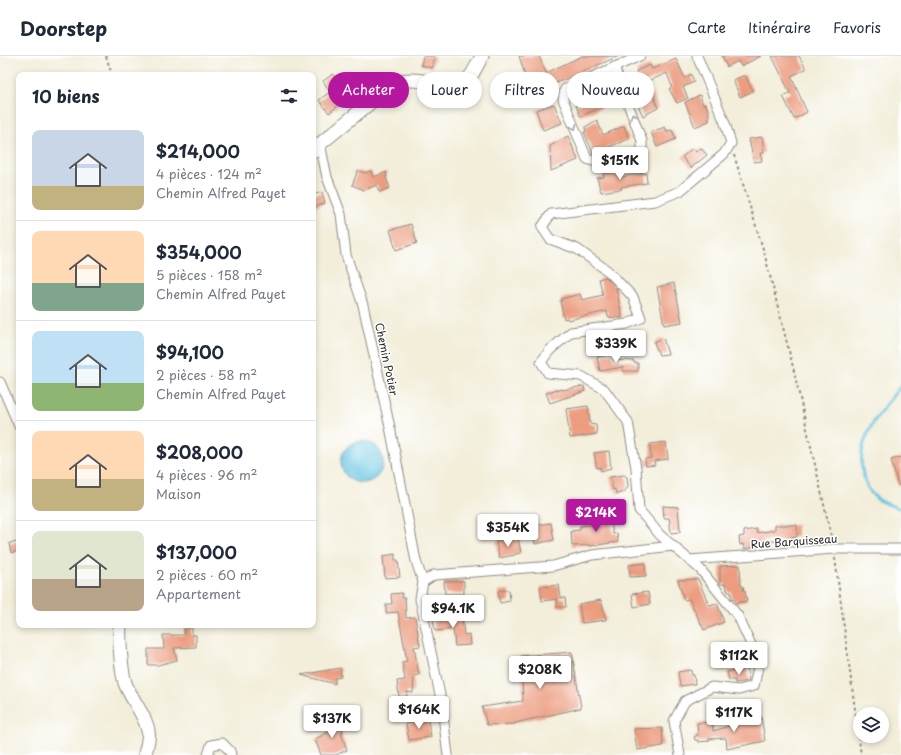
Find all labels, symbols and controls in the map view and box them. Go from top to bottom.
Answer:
text: Doorstep [20,14,107,42]
text: Carte [687,17,726,38]
text: Itinéraire [748,17,811,38]
text: Favoris [833,17,881,38]
chip: Acheter [328,72,409,108]
chip: Louer [417,72,482,108]
chip: Filtres [490,72,559,108]
chip: Nouveau [567,72,654,108]
text: 10 biens [32,83,100,109]
icon: filters [278,85,300,107]
one-way arrow [629,113,637,120]
one-way arrow [570,124,578,131]
text: $214,000 [156,138,240,164]
icon: home [64,146,112,194]
pin: $151K [592,147,648,181]
text: $151K [601,150,639,169]
text: 4 pièces · 124 m² [156,164,262,183]
text: Chemin Alfred Payet [156,183,286,202]
text: $354,000 [156,239,242,265]
icon: home [64,247,112,295]
text: 5 pièces · 158 m² [156,265,263,284]
text: Chemin Alfred Payet [156,284,286,303]
street label: Chemin Potier [371,321,403,397]
pin: $339K [588,330,644,364]
text: $339K [595,333,637,352]
text: $94,100 [156,339,224,365]
icon: home [64,347,112,395]
text: 2 pièces · 58 m² [156,365,257,384]
text: Chemin Alfred Payet [156,384,286,403]
text: $208,000 [156,439,243,465]
icon: home [64,447,112,495]
text: 4 pièces · 96 m² [156,465,257,484]
text: Maison [156,484,201,503]
pin: $214K [568,499,624,533]
text: $214K [575,502,617,521]
pin: $354K [480,514,536,548]
text: $354K [486,517,530,536]
street label: Rue Barquisseau [750,529,838,553]
text: $137,000 [156,539,237,565]
icon: home [64,547,112,595]
text: 2 pièces · 60 m² [156,565,258,584]
text: Appartement [156,584,241,603]
pin: $94.1K [420,595,486,629]
text: $94.1K [431,598,475,617]
pin: $112K [711,642,767,676]
text: $112K [720,645,758,664]
pin: $208K [512,656,568,690]
text: $208K [518,659,562,678]
pin: $164K [391,696,447,730]
text: $164K [398,699,440,718]
pin: $117K [706,699,762,733]
text: $117K [715,702,753,721]
pin: $137K [304,705,360,739]
map controls [853,707,889,743]
button: layers [853,707,889,743]
text: $137K [312,708,352,727]

